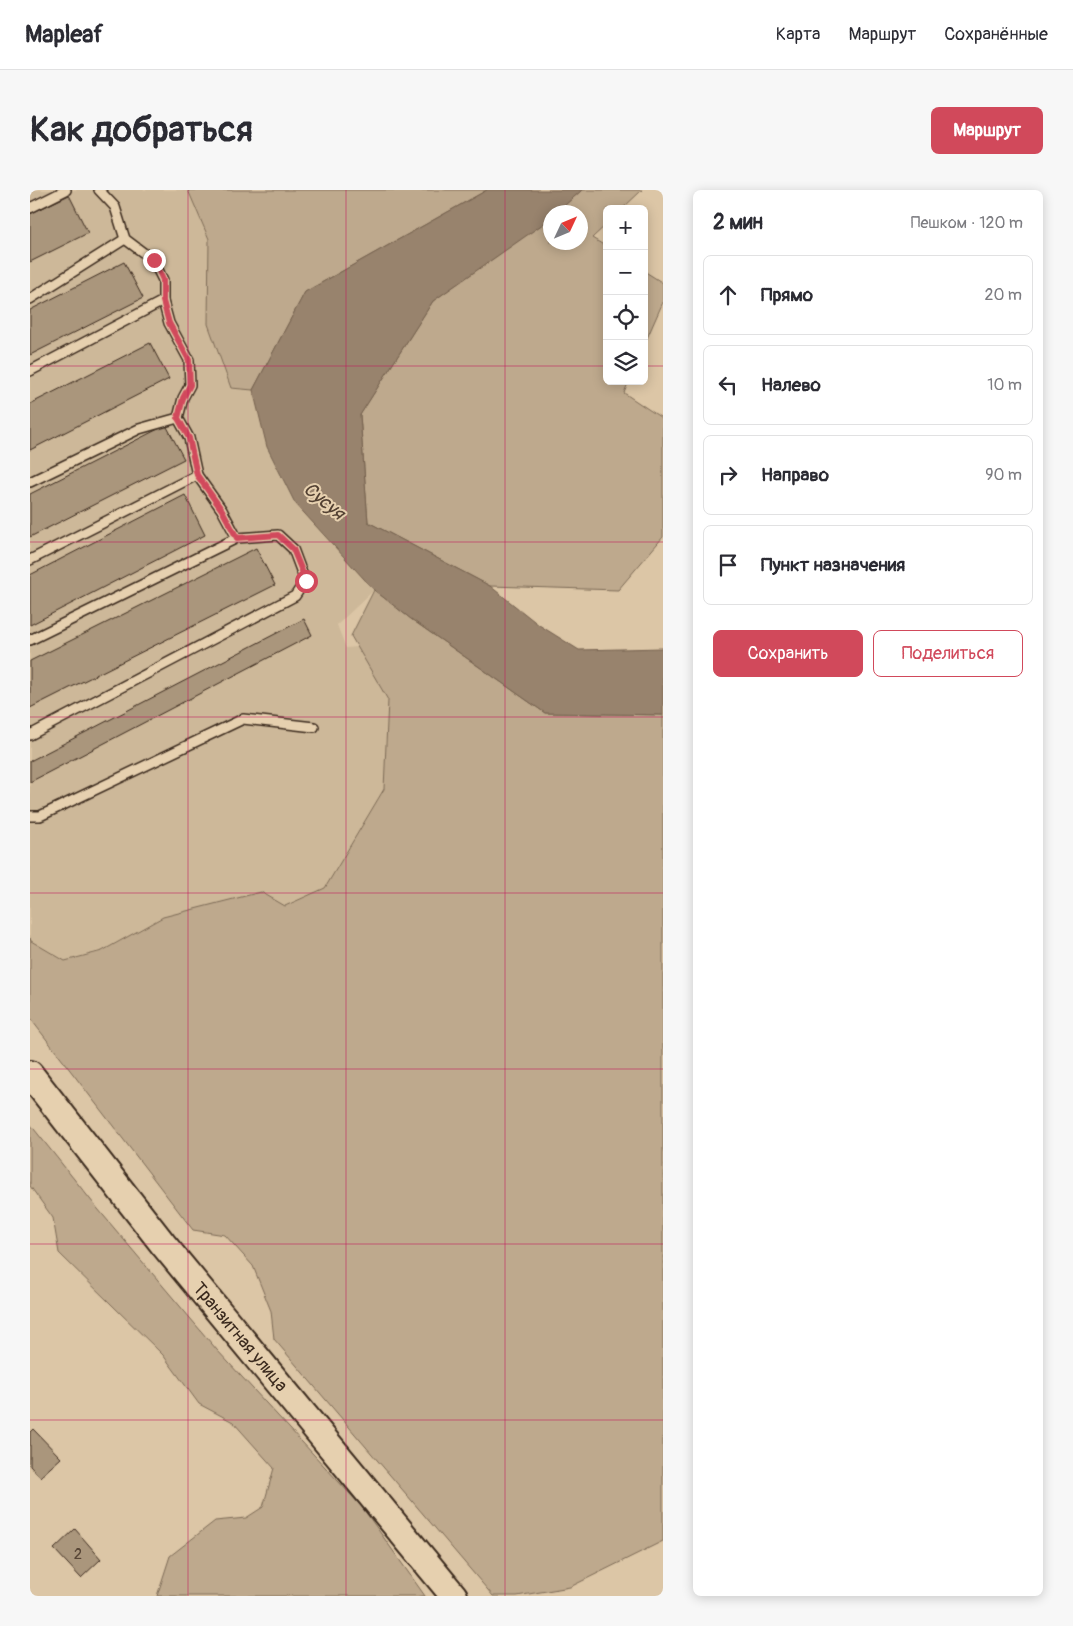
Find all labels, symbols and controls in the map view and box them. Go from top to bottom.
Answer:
text: Mapleaf [25,20,103,49]
text: Карта [776,23,820,46]
text: Маршрут [848,23,916,46]
text: Сохранённые [944,23,1048,46]
button: Маршрут [931,107,1043,154]
text: Как добраться [30,108,253,152]
north arrow [543,205,588,250]
map controls [603,205,648,385]
button: + [603,205,648,250]
text: 2 мин [713,209,763,236]
text: Пешком · 120 m [911,213,1023,233]
route end [143,249,166,272]
button: − [603,250,648,295]
icon: ahead [714,281,742,309]
text: Прямо [761,283,813,307]
text: 20 m [984,285,1022,305]
button: locate [603,295,648,340]
button: layers [603,340,648,385]
icon: left [714,371,742,399]
text: Налево [761,373,821,397]
text: 10 m [987,375,1022,395]
icon: right [714,461,742,489]
text: Направо [761,463,829,487]
text: 90 m [985,465,1022,485]
water label: Сусуя [298,477,351,526]
icon: arrive [714,551,742,579]
text: Пункт назначения [761,553,905,577]
route start [295,570,318,593]
button: Сохранить [713,630,863,677]
button: Поделиться [873,630,1023,677]
street label: Транзитная улица [187,1277,293,1397]
house number: 2 [74,1545,82,1564]

